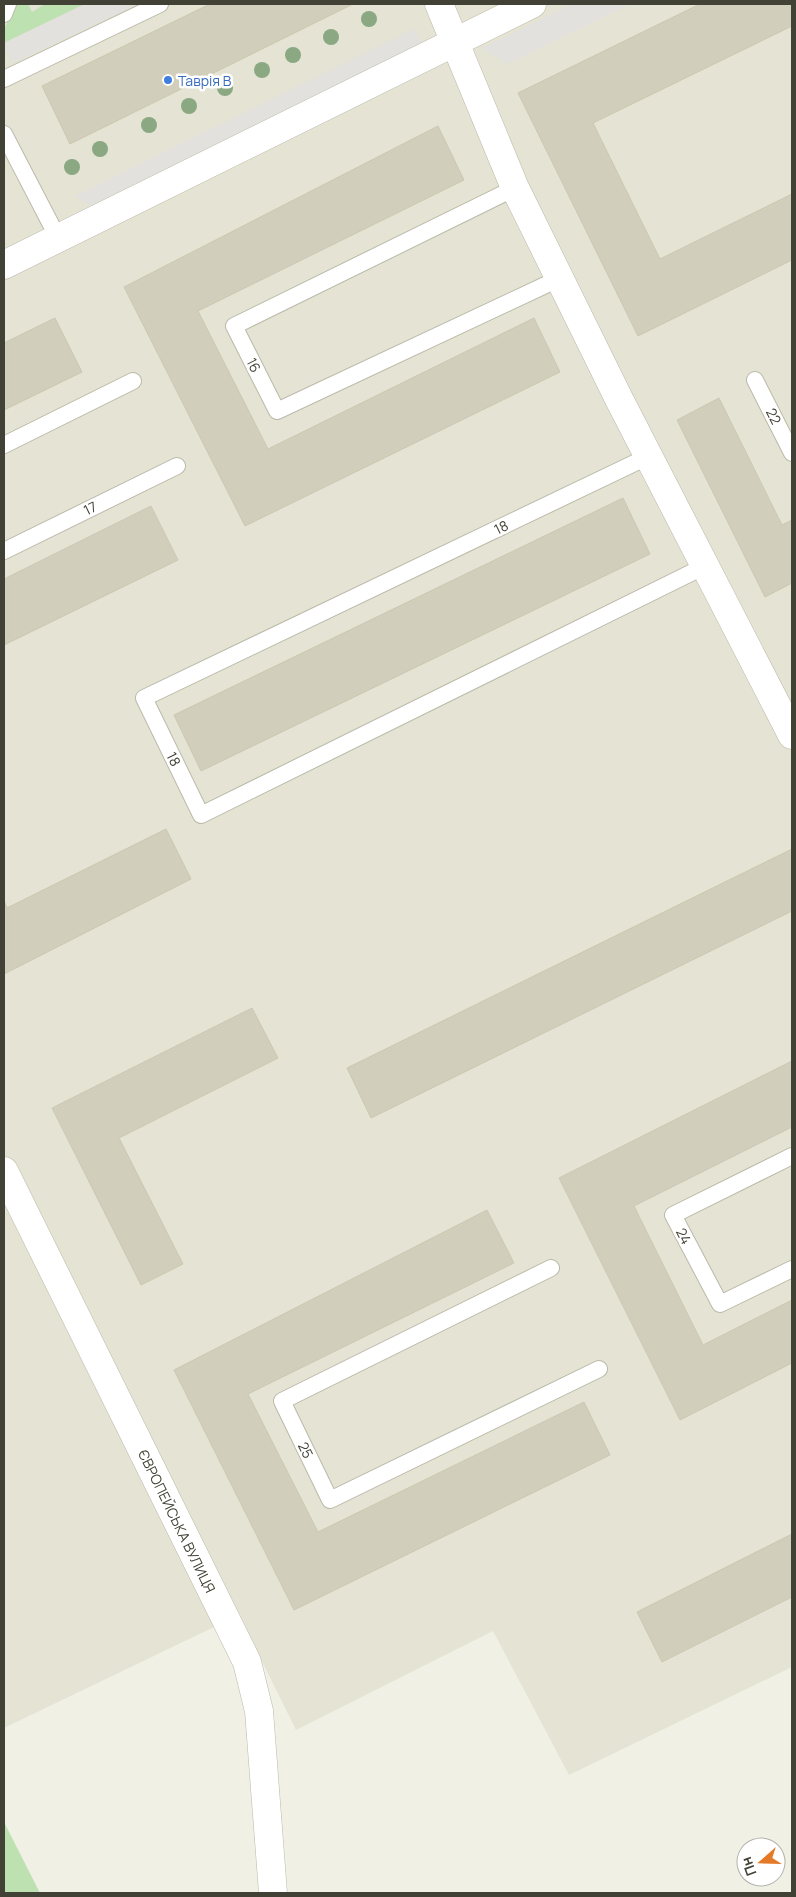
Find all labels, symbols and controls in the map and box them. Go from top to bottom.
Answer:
place label: Таврія В [178,71,232,90]
marker: Таврія В [162,74,174,86]
street label: 16 [242,354,266,376]
street label: 22 [762,405,786,427]
street label: 17 [80,497,100,519]
street label: 18 [491,515,511,539]
street label: 18 [162,749,186,769]
street label: 24 [672,1224,696,1248]
street label: 25 [294,1439,318,1461]
street label: ЄВРОПЕЙСЬКА ВУЛИЦЯ [134,1446,220,1596]
north arrow [736,1837,786,1887]
text: Пн [736,1855,760,1879]

